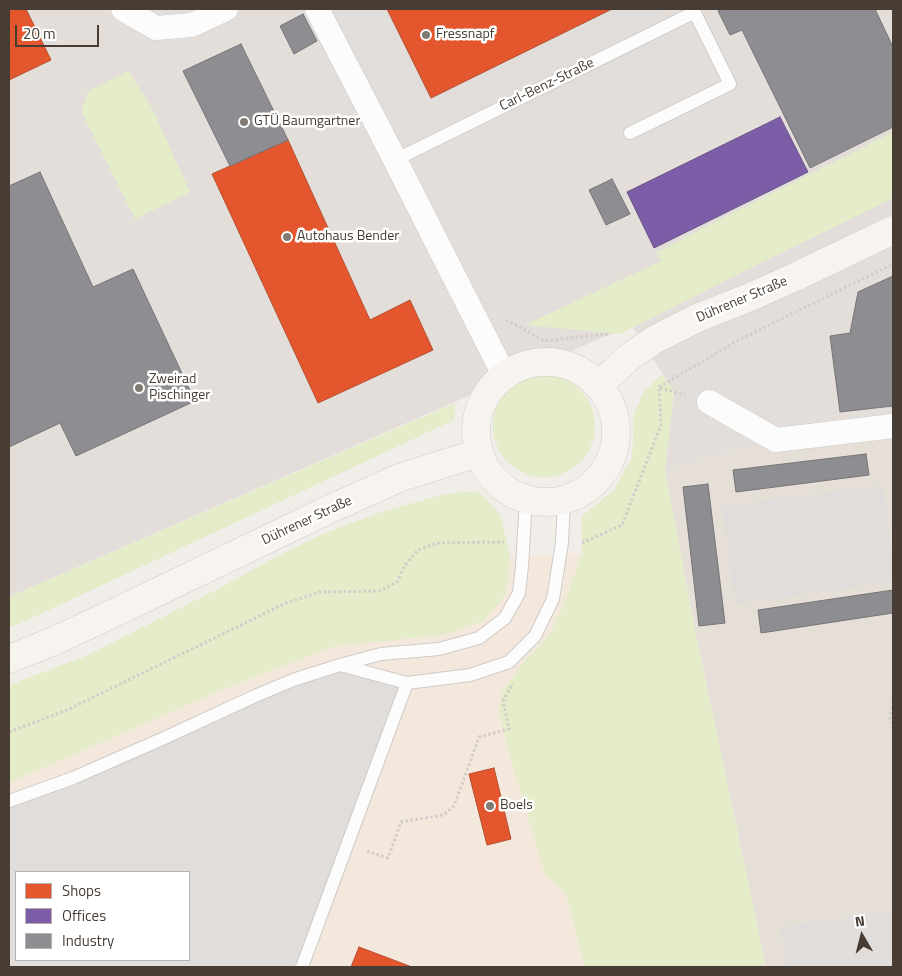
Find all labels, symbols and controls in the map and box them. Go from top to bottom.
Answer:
scale bar [18,15,101,47]
text: 20 m [23,22,56,45]
place label: Fressnapf [436,27,494,43]
marker: Fressnapf [420,29,432,41]
street label: Carl-Benz-Straße [497,55,597,115]
place label: GTÜ Baumgartner [254,114,360,130]
marker: GTÜ Baumgartner [238,116,250,128]
place label: Autohaus Bender [297,229,399,245]
marker: Autohaus Bender [281,231,293,243]
street label: Dührener Straße [694,273,790,327]
place label: Zweirad Pischinger [149,372,210,404]
marker: Zweirad Pischinger [133,382,145,394]
street label: Dührener Straße [259,493,355,549]
place label: Boels [500,798,533,814]
marker: Boels [484,800,496,812]
legend [15,871,190,961]
text: Shops [62,879,101,902]
text: Offices [62,904,106,927]
text: N [854,910,866,932]
north arrow [837,911,887,961]
text: Industry [62,929,114,952]

